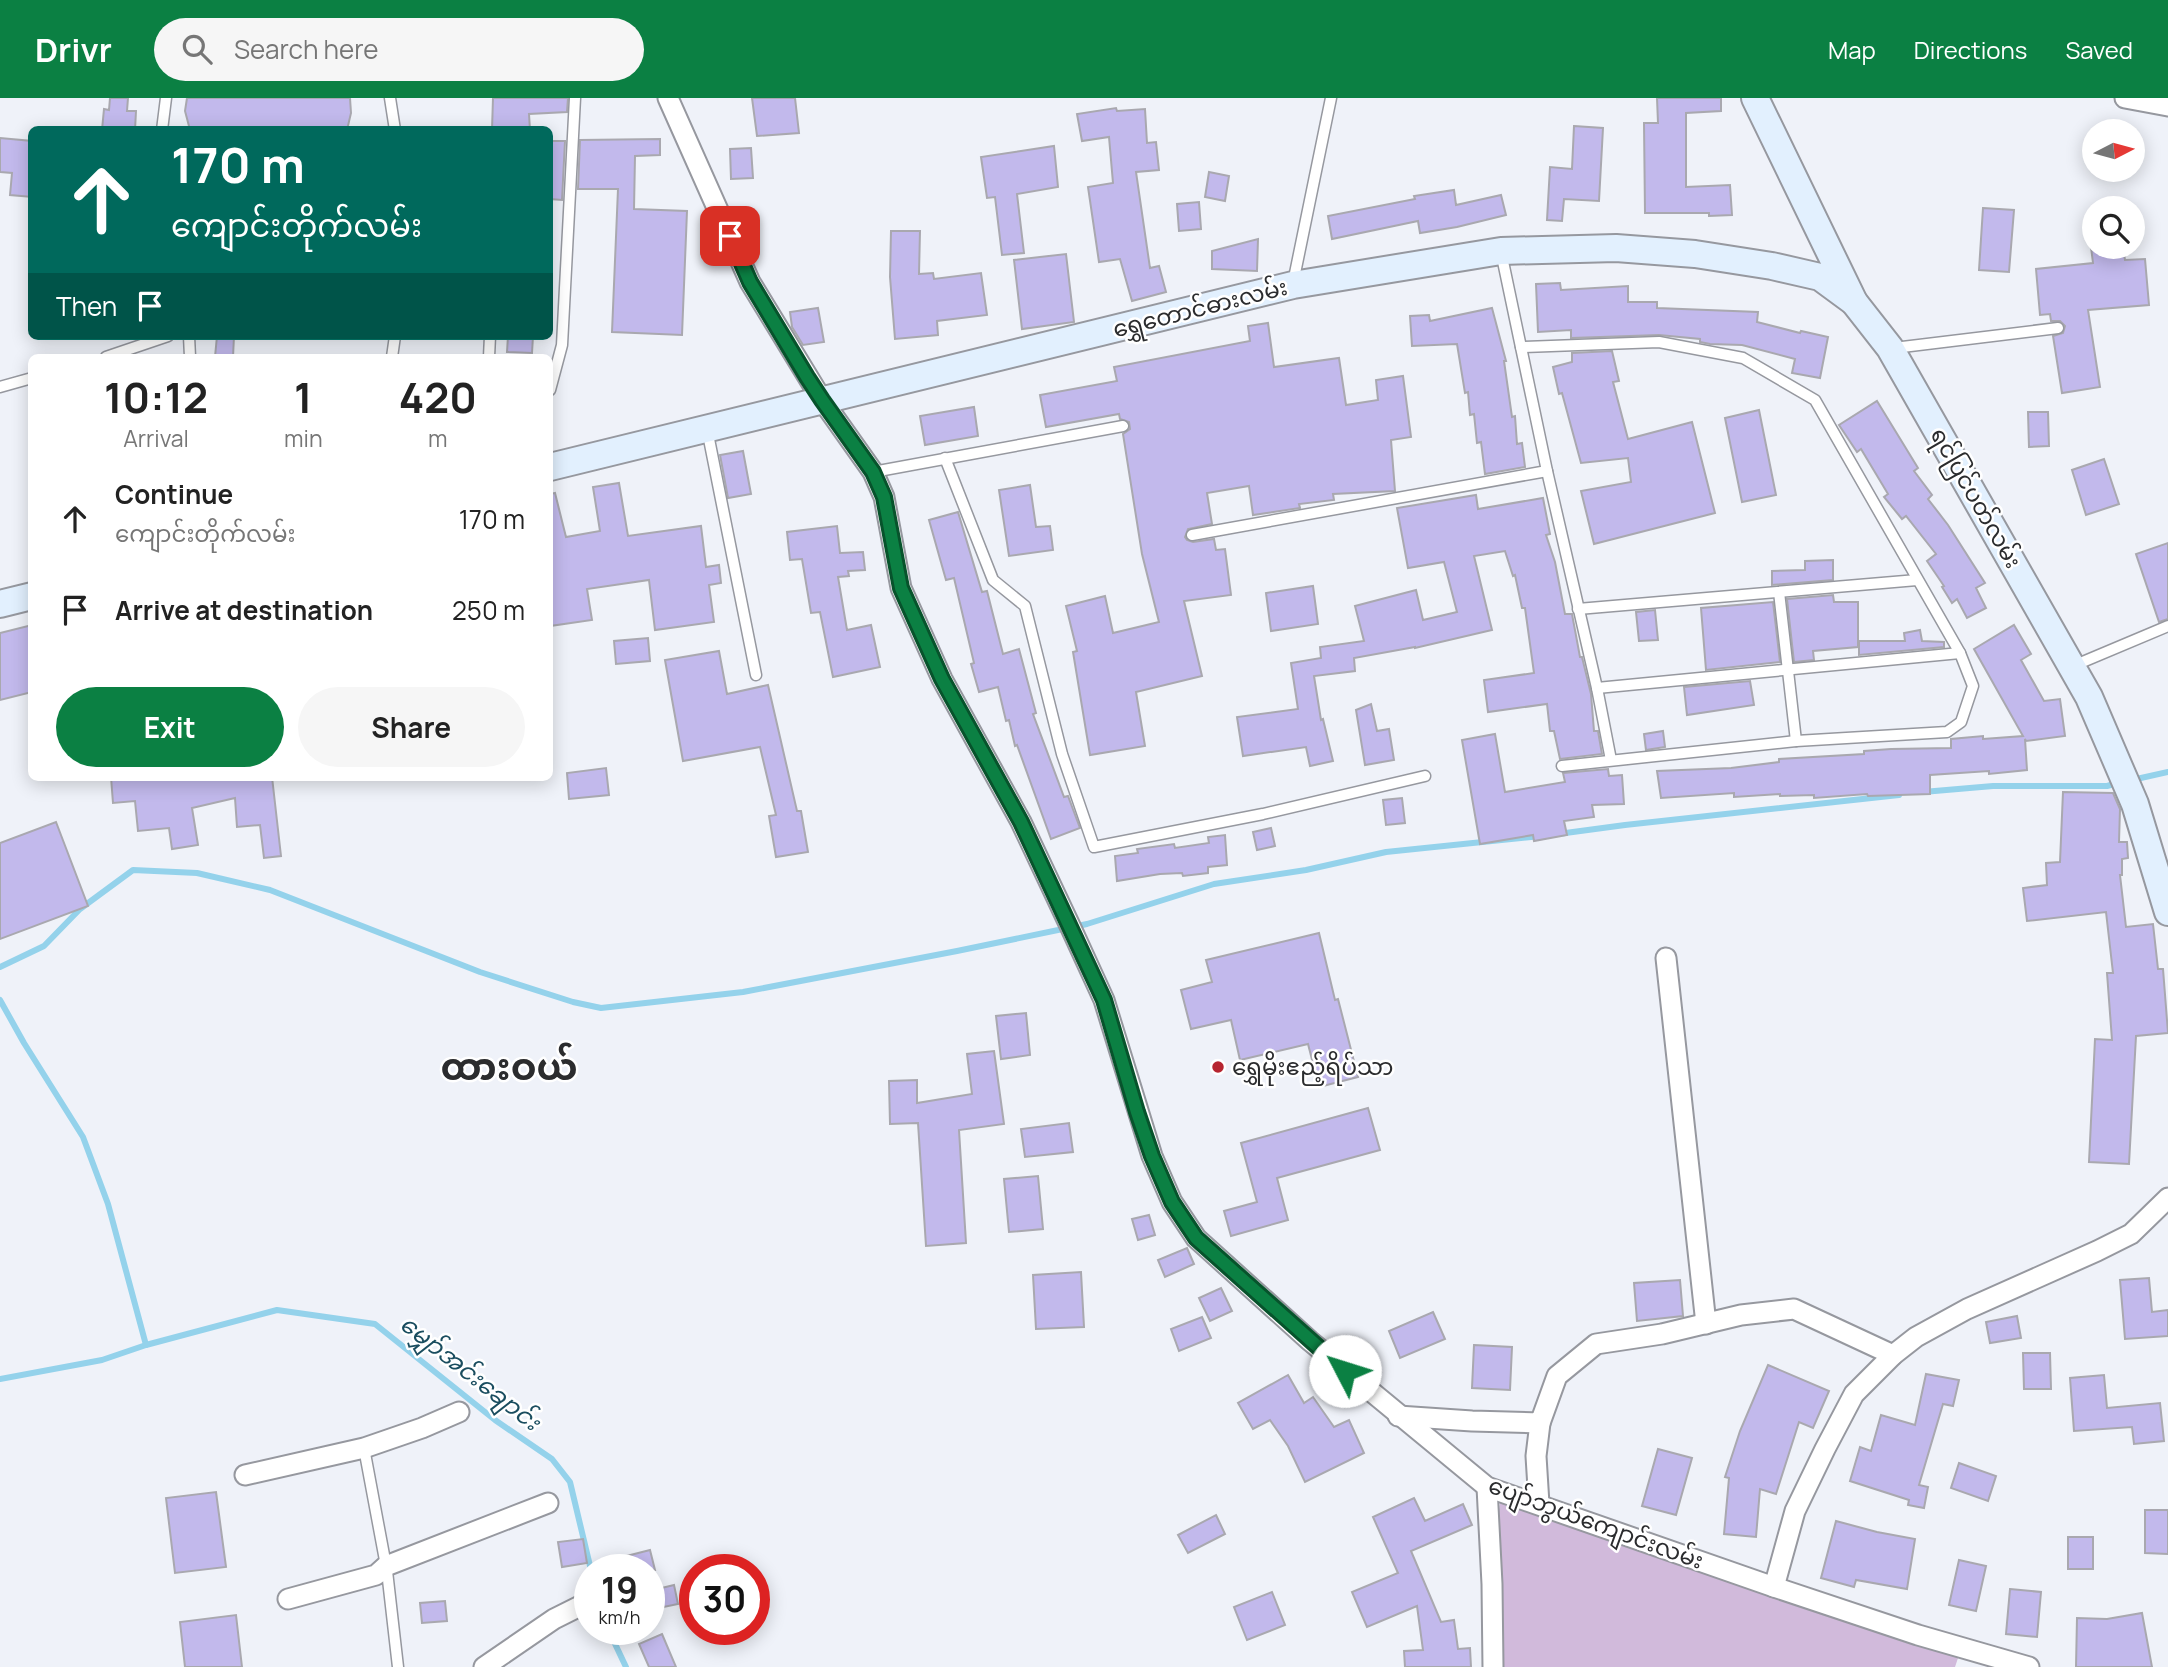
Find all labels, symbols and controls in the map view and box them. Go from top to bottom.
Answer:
search box [154,18,644,81]
text: Drivr [35,27,112,72]
icon: search [178,30,216,68]
text: Search here [234,31,378,67]
text: Map [1828,33,1876,66]
text: Directions [1914,33,2027,66]
text: Saved [2065,33,2133,66]
north arrow [2082,119,2146,182]
map controls [2082,119,2145,259]
text: 170 m [171,131,305,198]
icon: ahead [56,154,147,245]
button: search [2082,196,2145,259]
text: ကျောင်းတိုက်လမ်း [171,203,422,247]
pin [700,206,760,266]
icon: arrive [711,217,749,255]
street label: ရွှေတောင်ဓားလမ်း [1109,270,1291,348]
icon: arrive [131,287,169,325]
text: Then [56,288,117,324]
text: 10:12 [104,368,208,426]
text: 1 [294,368,312,426]
text: 420 [399,368,477,426]
street label: ရင်ပြင်ပတ်လမ်း [1920,421,2030,576]
text: Arrival [123,422,189,454]
text: min [284,422,323,454]
text: m [428,422,448,454]
text: Continue [115,476,233,512]
icon: ahead [56,500,94,538]
text: 170 m [459,501,525,537]
text: ကျောင်းတိုက်လမ်း [115,517,295,549]
icon: arrive [56,591,94,629]
text: Arrive at destination [115,592,373,628]
text: 250 m [452,592,525,628]
button: Exit [56,687,284,767]
button: Share [298,687,525,767]
district label: ထားဝယ် [440,1041,578,1091]
place label: ရွှေမိုးဧည့်ရိပ်သာ [1232,1050,1393,1086]
marker: ရွှေမိုးဧည့်ရိပ်သာ [1210,1059,1226,1075]
water label: မျှော်အင်းချောင်း [391,1307,549,1442]
position arrow [1308,1334,1382,1408]
street label: ပျော်ဘွယ်ကျောင်းလမ်း [1483,1468,1708,1580]
speed limit sign: 30 [679,1554,770,1645]
text: 19 [601,1566,638,1614]
text: km/h [599,1605,640,1629]

